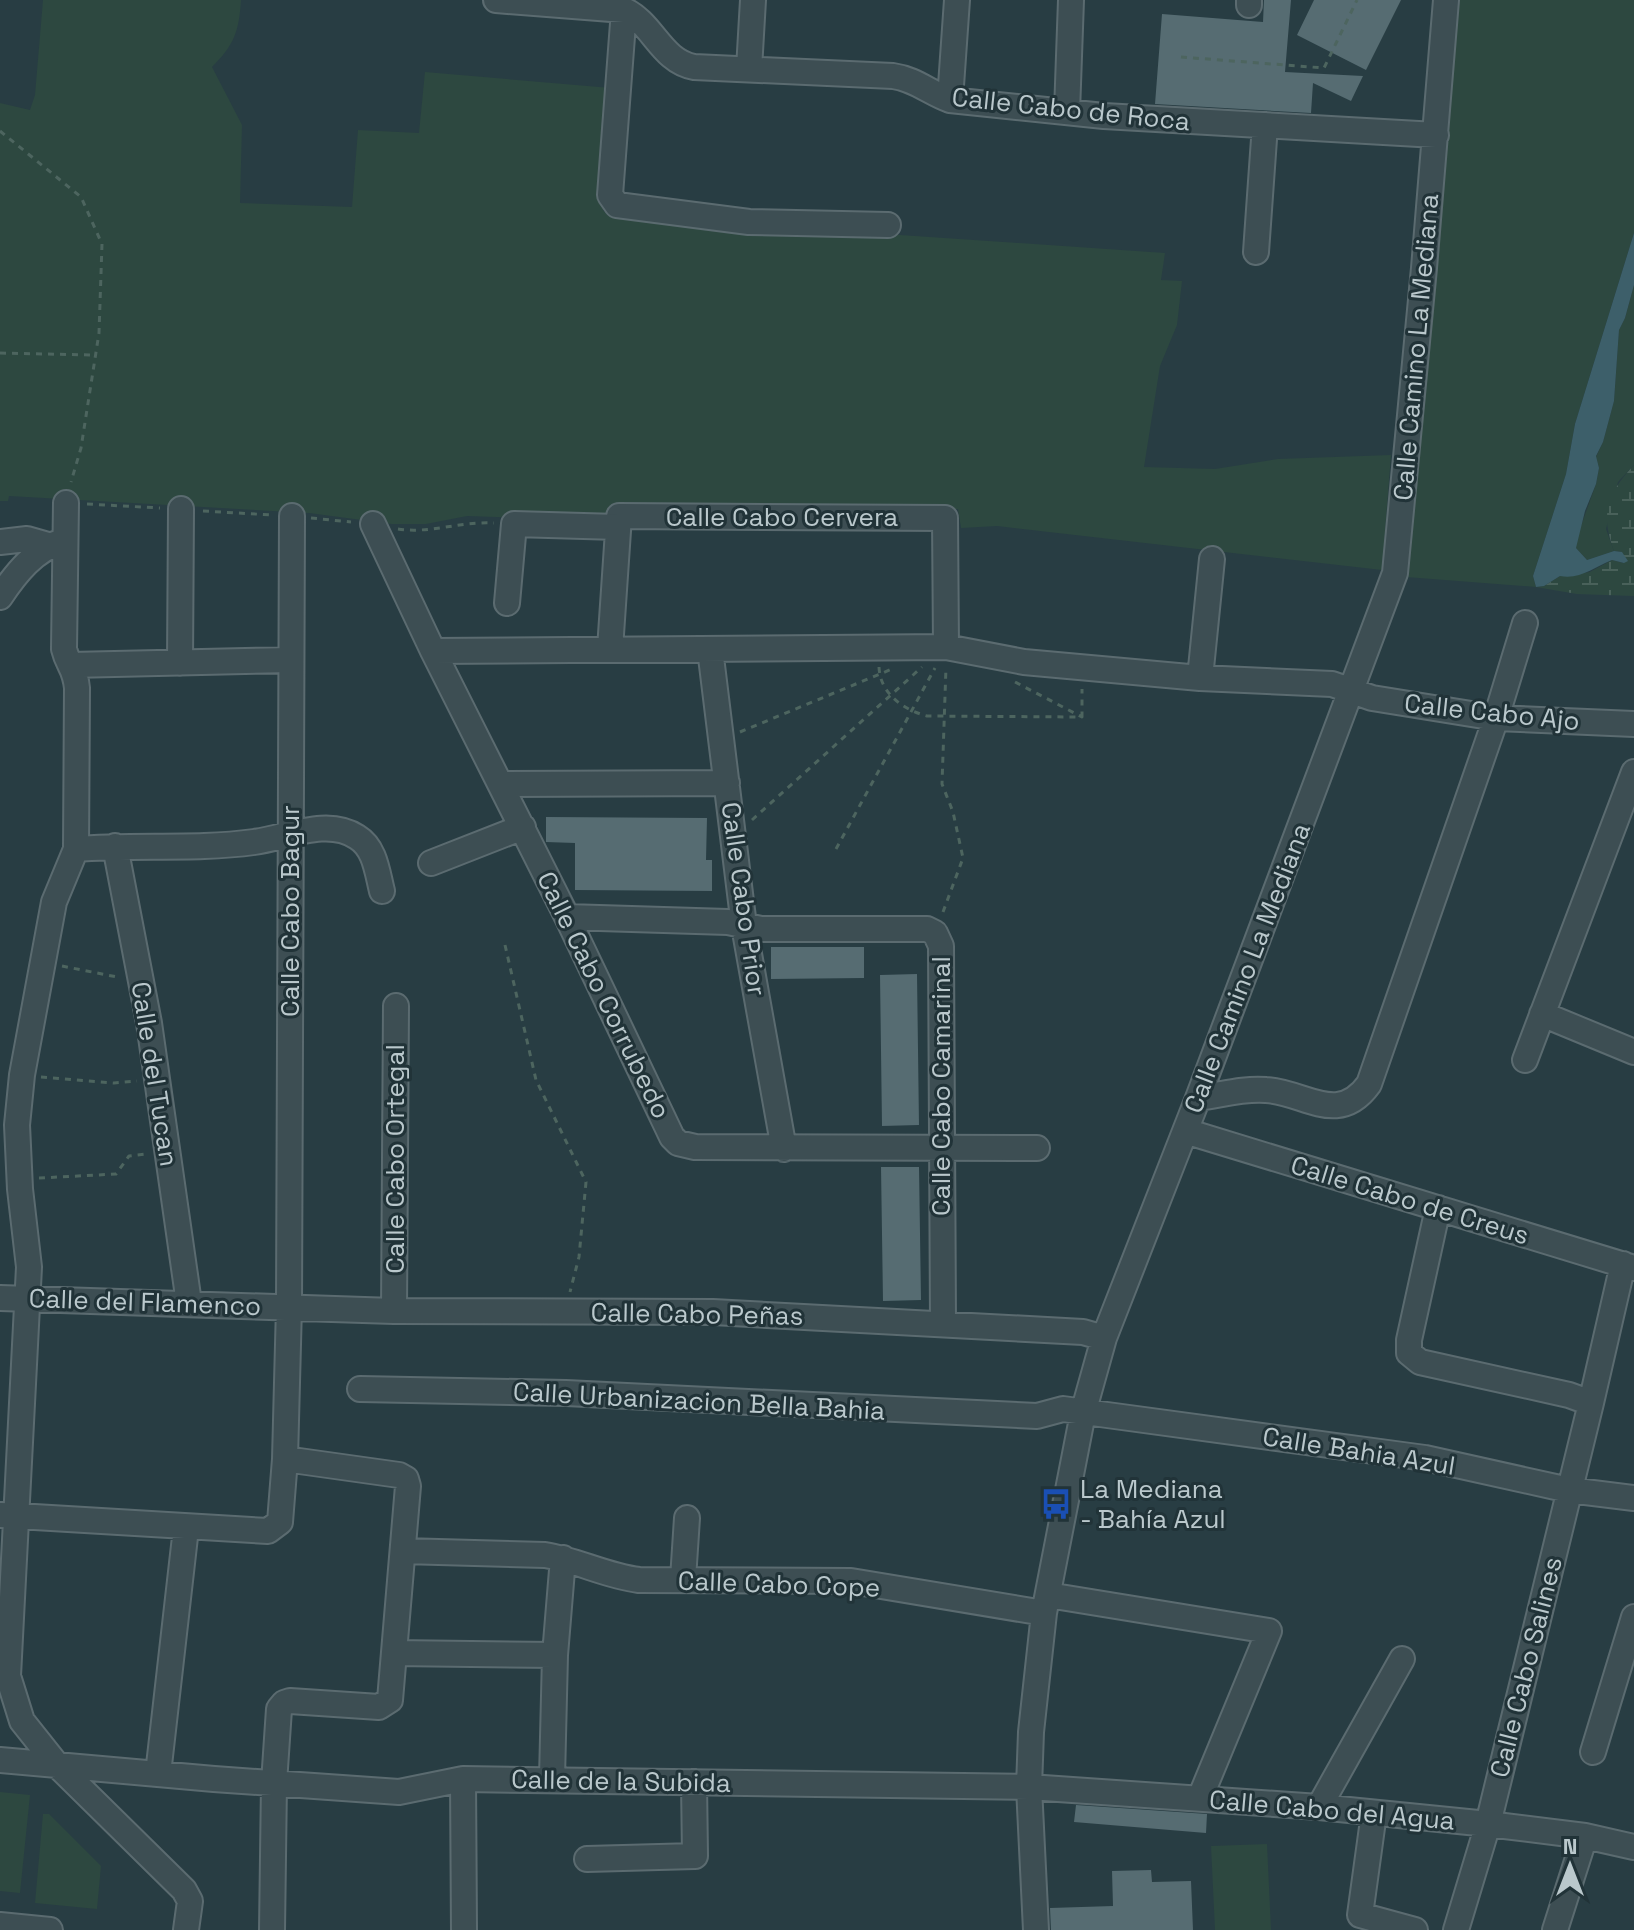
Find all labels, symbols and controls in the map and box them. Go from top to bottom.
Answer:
street label: Calle Cabo de Roca [950,80,1192,138]
street label: Calle Camino La Mediana [1386,192,1446,502]
street label: Calle Cabo Cervera [666,500,898,534]
street label: Calle Cabo Ajo [1403,686,1581,738]
street label: Calle Cabo Prior [714,800,774,998]
street label: Calle Cabo Bagur [273,805,307,1017]
street label: Calle Camino La Mediana [1176,818,1318,1118]
street label: Calle Cabo Corrubedo [529,866,679,1124]
street label: Calle Cabo Camarinal [924,956,958,1216]
street label: Calle del Tucan [124,979,186,1169]
street label: Calle Cabo Ortegal [378,1044,412,1274]
street label: Calle Cabo de Creus [1287,1148,1533,1252]
street label: Calle del Flamenco [28,1281,262,1323]
street label: Calle Cabo Peñas [590,1295,804,1333]
street label: Calle Urbanizacion Bella Bahia [512,1374,886,1428]
street label: Calle Bahia Azul [1260,1419,1458,1483]
place label: La Mediana - Bahía Azul [1080,1472,1226,1536]
bus stop icon: La Mediana - Bahía Azul [1039,1487,1073,1521]
street label: Calle Cabo Salines [1482,1553,1570,1781]
street label: Calle Cabo Cope [677,1563,881,1605]
street label: Calle de la Subida [511,1762,731,1800]
street label: Calle Cabo del Agua [1208,1782,1456,1838]
north arrow [1530,1826,1610,1906]
text: N [1563,1832,1577,1860]

